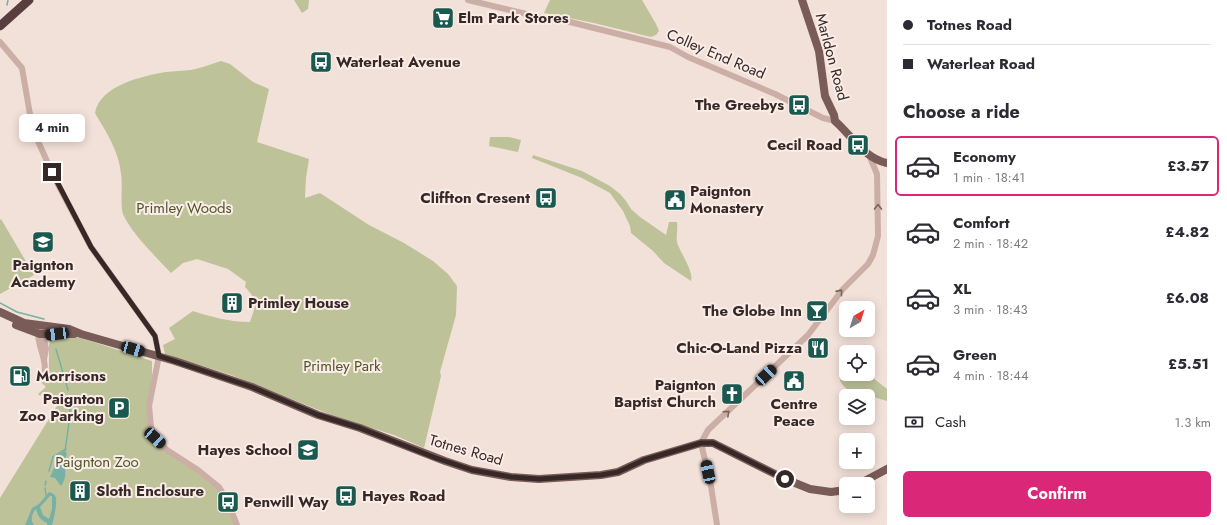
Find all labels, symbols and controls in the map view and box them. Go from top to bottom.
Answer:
supermarket icon: Elm Park Stores [430,5,456,31]
place label: Elm Park Stores [458,7,569,29]
street label: Marldon Road [810,11,854,103]
text: Totnes Road [927,14,1012,36]
street label: Colley End Road [663,23,769,85]
bus stop icon: Waterleat Avenue [308,49,334,75]
place label: Waterleat Avenue [336,51,461,73]
text: Waterleat Road [927,53,1035,75]
bus stop icon: The Greebys [786,92,812,118]
place label: The Greebys [695,94,784,116]
text: Choose a ride [903,99,1020,125]
callout: 4 min [19,114,85,142]
text: 4 min [35,118,69,137]
bus stop icon: Cecil Road [845,132,871,158]
place label: Cecil Road [767,134,842,156]
text: Economy [953,146,1016,168]
icon: car [905,148,941,184]
text: £3.57 [1167,155,1209,177]
route end [43,163,61,181]
text: 1 min · 18:41 [953,168,1025,187]
place label: Paignton Monastery [690,180,764,219]
bus stop icon: Cliffton Cresent [533,185,559,211]
place label: Cliffton Cresent [420,187,530,209]
public building icon: Paignton Monastery [662,187,688,213]
park label: Primley Woods [136,197,232,219]
one-way arrow [874,204,882,210]
text: Comfort [953,212,1010,234]
icon: car [905,214,941,250]
text: £4.82 [1165,221,1209,243]
school or university icon: Paignton Academy [30,229,56,255]
text: 2 min · 18:42 [953,234,1028,253]
place label: Paignton Academy [10,254,75,293]
text: XL [953,278,971,300]
icon: car [905,280,941,316]
text: £6.08 [1166,287,1209,309]
building icon: Primley House [219,290,245,316]
one-way arrow [835,290,842,297]
place label: Primley House [248,292,349,314]
bar icon: The Globe Inn [804,298,830,324]
place label: The Globe Inn [702,300,802,322]
text: 3 min · 18:43 [953,300,1028,319]
north arrow [839,301,875,337]
map controls [839,301,875,513]
car [44,327,70,341]
restaurant icon: Chic-O-Land Pizza [805,335,831,361]
place label: Chic-O-Land Pizza [676,337,802,359]
car [120,340,146,358]
text: Green [953,344,997,366]
button: locate [839,345,875,381]
icon: car [905,346,941,382]
text: £5.51 [1168,353,1209,375]
park label: Primley Park [303,355,381,377]
car [753,362,779,388]
fuel station icon: Morrisons [7,363,33,389]
place label: Morrisons [36,365,106,387]
text: 4 min · 18:44 [953,366,1029,385]
public building icon: Centre Peace [781,368,807,394]
place label: Paignton Baptist Church [614,374,716,413]
church icon: Paignton Baptist Church [719,381,745,407]
place label: Paignton Zoo Parking [19,388,104,427]
button: layers [839,389,875,425]
place label: Centre Peace [770,393,818,432]
parking icon: Paignton Zoo Parking [106,395,132,421]
one-way arrow [722,411,729,418]
icon: cash [903,411,925,433]
text: Cash [935,411,966,433]
text: 1.3 km [1174,413,1211,432]
car [142,426,168,450]
street label: Totnes Road [427,429,505,471]
button: + [839,433,875,469]
school or university icon: Hayes School [295,437,321,463]
place label: Hayes School [198,439,292,461]
park label: Paignton Zoo [55,451,139,473]
car [700,459,716,485]
route start [776,470,794,488]
button: Confirm [903,471,1211,517]
button: − [839,477,875,513]
building icon: Sloth Enclosure [67,478,93,504]
place label: Sloth Enclosure [96,480,204,502]
bus stop icon: Hayes Road [333,483,359,509]
place label: Hayes Road [362,485,445,507]
bus stop icon: Penwill Way [215,489,241,515]
place label: Penwill Way [244,491,329,513]

